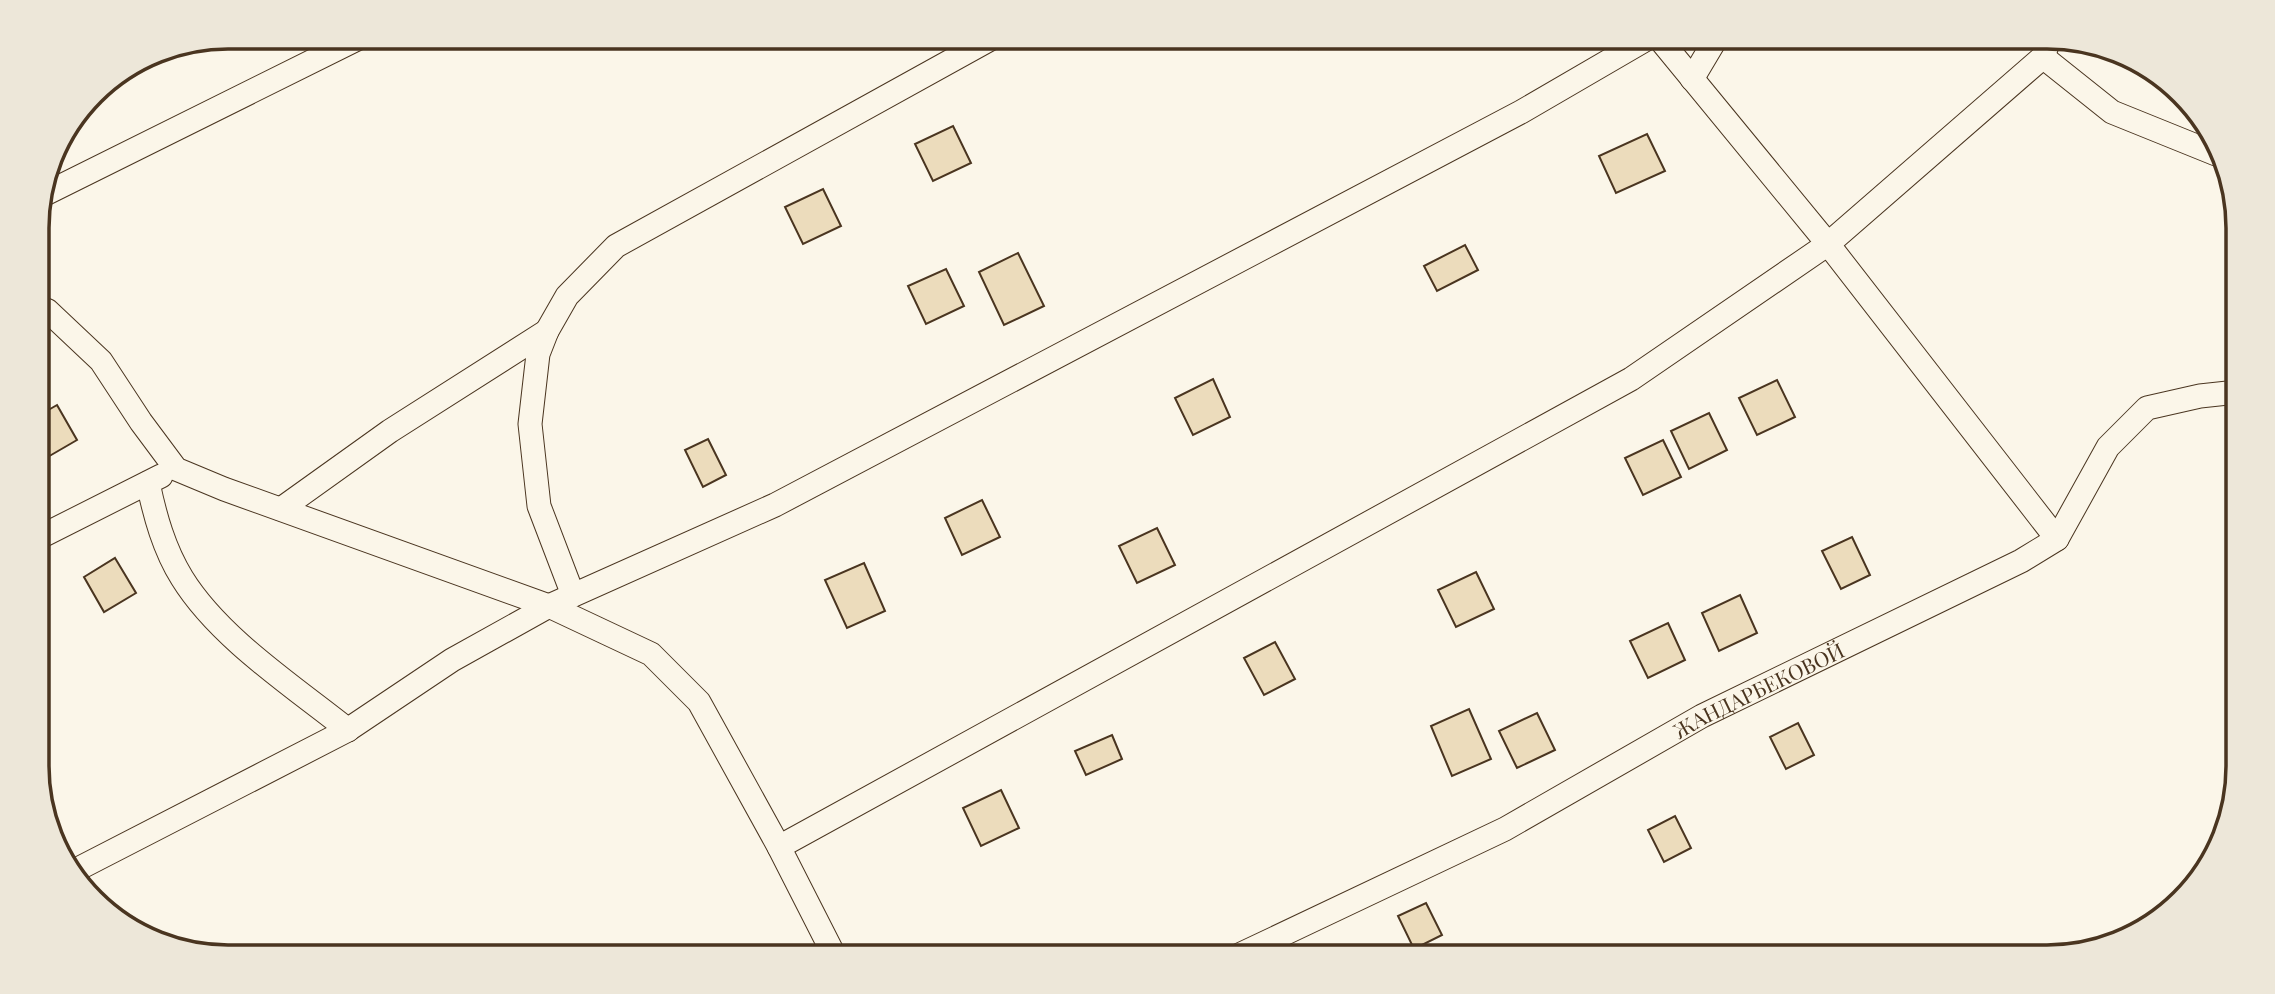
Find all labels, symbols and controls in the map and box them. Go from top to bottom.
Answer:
street label: ЖАНДАРБЕКОВОЙ [1667,635,1848,744]

